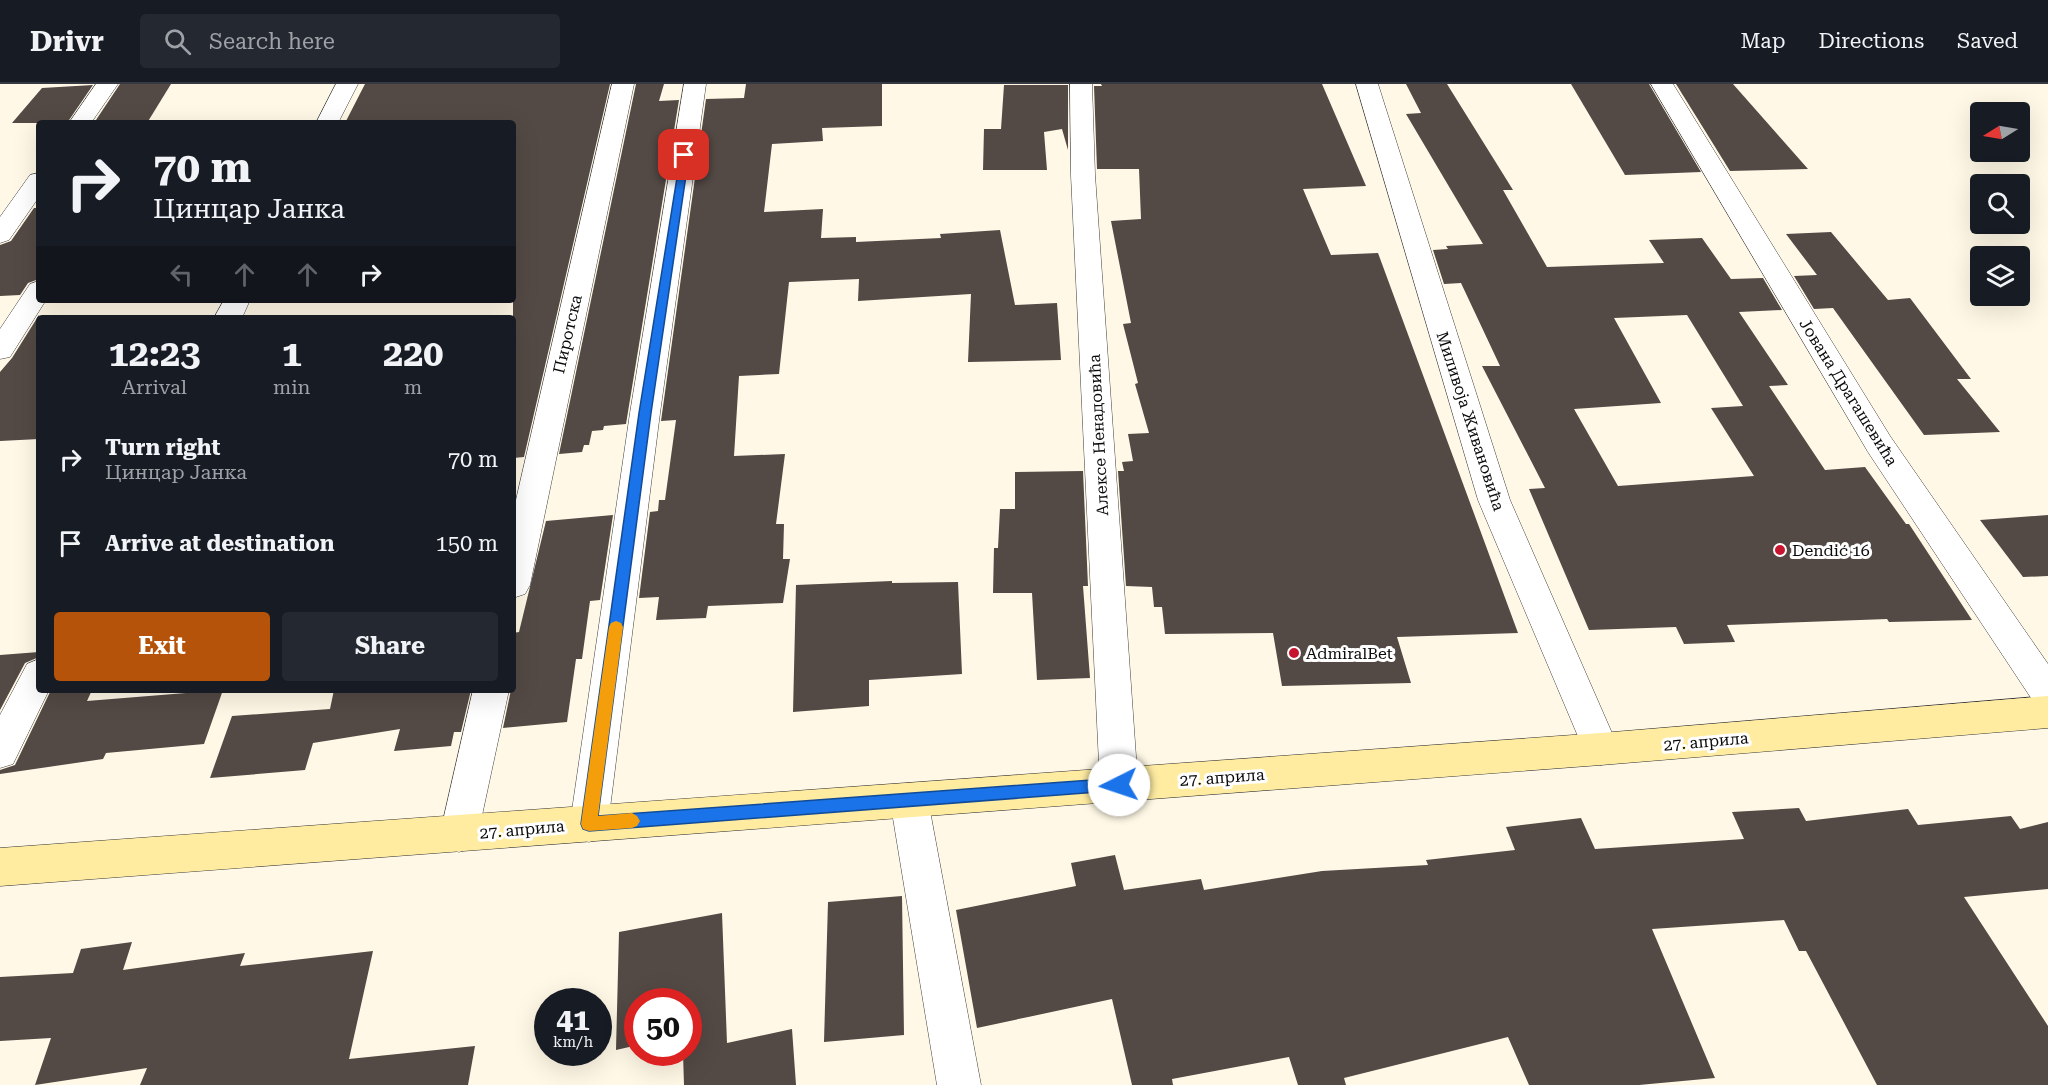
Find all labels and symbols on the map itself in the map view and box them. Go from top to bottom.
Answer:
north arrow [1970,102,2030,162]
pin [658,129,709,180]
street label: Пиротска [549,293,586,375]
street label: Јована Драгашевића [1795,315,1902,470]
street label: Миливоја Живановића [1432,329,1509,514]
street label: Алексе Ненадовића [1085,353,1112,516]
place label: Dendić 16 [1792,541,1870,560]
marker: Dendić 16 [1773,543,1787,557]
place label: AdmiralBet [1306,644,1393,663]
marker: AdmiralBet [1287,646,1301,660]
street label: 27. априла [1663,728,1750,755]
position arrow [1087,753,1151,817]
street label: 27. априла [1179,765,1265,790]
street label: 27. априла [479,816,566,843]
speed limit sign: 50 [624,988,702,1066]

